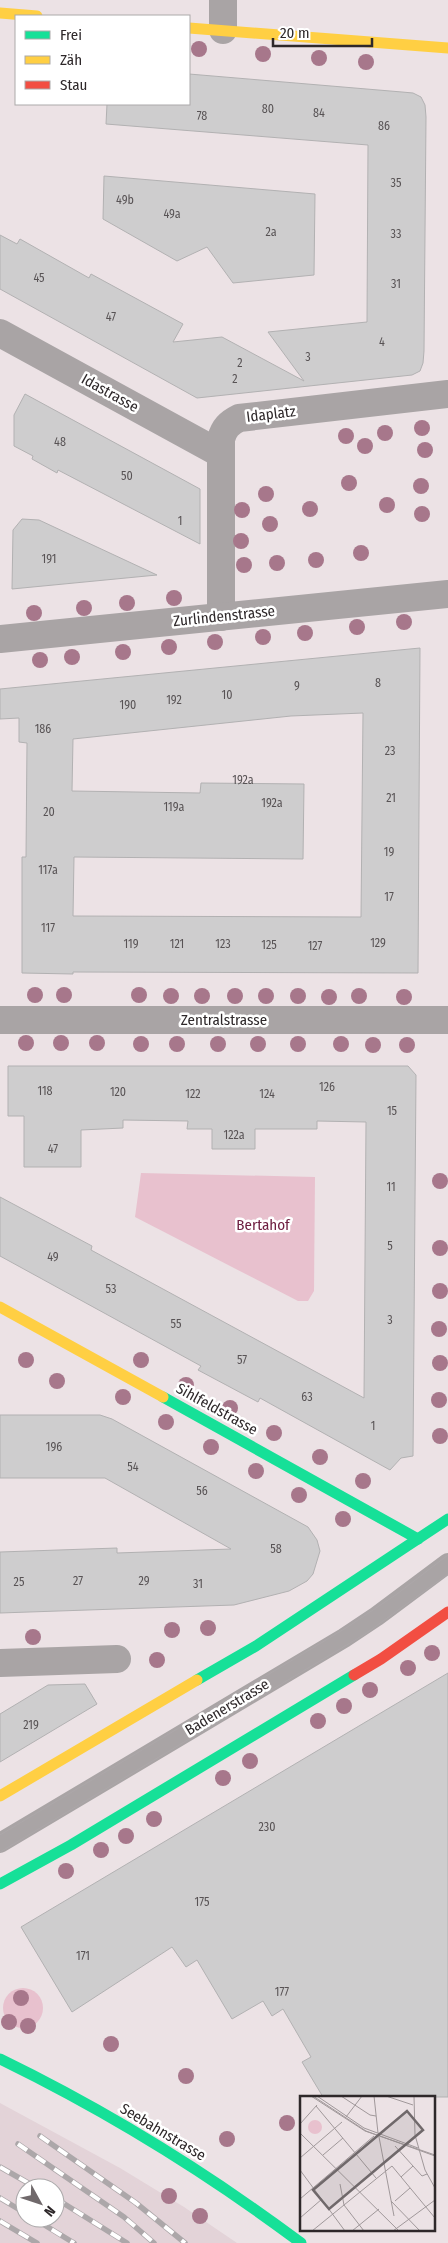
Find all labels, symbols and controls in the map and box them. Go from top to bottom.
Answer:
legend [15,15,190,105]
scale bar [273,15,372,47]
text: 20 m [280,24,310,42]
text: Frei [60,26,82,44]
text: Zäh [60,51,82,69]
text: Stau [60,76,87,94]
house number: 80 [262,102,274,116]
house number: 84 [313,106,325,120]
house number: 78 [197,109,207,123]
house number: 86 [378,119,390,133]
house number: 35 [391,176,402,190]
house number: 49b [116,193,134,207]
house number: 49a [163,207,181,221]
house number: 2a [265,225,277,239]
house number: 33 [391,227,401,241]
house number: 45 [33,271,45,285]
house number: 31 [391,277,401,291]
house number: 47 [106,310,116,324]
house number: 4 [379,335,385,349]
house number: 3 [305,350,311,364]
house number: 2 [237,356,243,370]
street label: Idastrasse [78,370,142,416]
house number: 2 [232,372,238,386]
street label: Idaplatz [245,402,297,426]
house number: 48 [54,435,66,449]
house number: 50 [121,469,133,483]
house number: 1 [178,514,182,528]
house number: 191 [42,552,57,566]
street label: Zurlindenstrasse [172,602,276,630]
house number: 8 [375,676,381,690]
house number: 9 [294,679,300,693]
house number: 10 [222,688,232,702]
house number: 192 [166,693,182,707]
house number: 190 [120,698,136,712]
house number: 186 [35,722,51,736]
house number: 23 [385,744,395,758]
house number: 192a [232,773,254,787]
house number: 21 [386,791,396,805]
house number: 192a [261,796,283,810]
house number: 119a [164,800,185,814]
house number: 20 [43,805,55,819]
house number: 19 [384,845,394,859]
house number: 117a [38,863,58,877]
house number: 17 [384,890,394,904]
house number: 117 [41,921,55,935]
house number: 129 [370,936,386,950]
house number: 119 [123,937,139,951]
house number: 121 [170,937,184,951]
house number: 123 [215,937,231,951]
house number: 125 [261,938,277,952]
house number: 127 [308,939,323,953]
street label: Zentralstrasse [181,1011,267,1029]
house number: 126 [319,1080,335,1094]
house number: 118 [37,1084,53,1098]
house number: 120 [110,1085,126,1099]
house number: 122 [185,1087,201,1101]
house number: 124 [259,1087,275,1101]
house number: 15 [387,1104,398,1118]
house number: 122a [223,1128,245,1142]
house number: 47 [48,1142,58,1156]
house number: 11 [386,1180,396,1194]
park label: Bertahof [236,1216,291,1234]
house number: 5 [387,1239,393,1253]
house number: 49 [47,1250,59,1264]
house number: 53 [106,1282,116,1296]
house number: 3 [387,1313,393,1327]
house number: 55 [171,1317,182,1331]
house number: 57 [237,1353,247,1367]
street label: Sihlfeldstrasse [173,1379,261,1439]
house number: 63 [301,1390,313,1404]
house number: 1 [371,1419,375,1433]
house number: 196 [46,1440,62,1454]
house number: 54 [127,1460,139,1474]
house number: 56 [196,1484,208,1498]
house number: 58 [270,1542,282,1556]
house number: 27 [73,1574,83,1588]
house number: 29 [138,1574,150,1588]
house number: 25 [14,1575,25,1589]
house number: 31 [193,1577,203,1591]
street label: Badenerstrasse [182,1675,272,1739]
house number: 219 [23,1718,39,1732]
house number: 230 [259,1820,275,1834]
house number: 175 [195,1895,210,1909]
house number: 171 [76,1949,90,1963]
house number: 177 [275,1985,289,1999]
inset map [300,2096,436,2230]
street label: Seebahnstrasse [117,2099,209,2165]
north arrow [15,2178,65,2228]
text: N [40,2202,59,2220]

